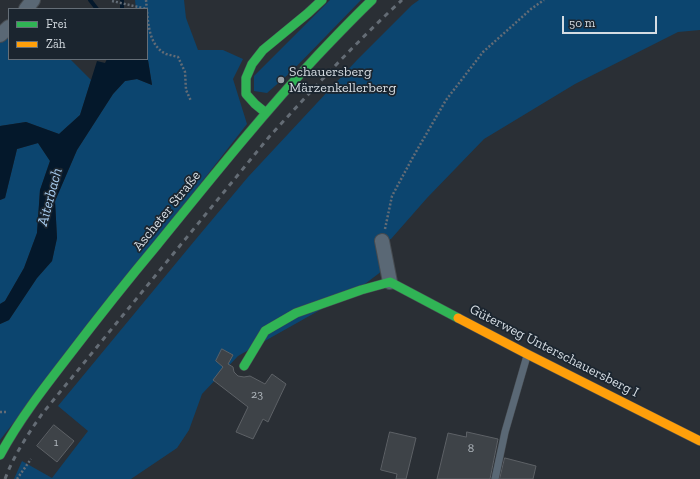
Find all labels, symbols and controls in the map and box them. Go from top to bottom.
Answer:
legend [8,8,148,60]
scale bar [564,8,659,34]
text: 50 m [569,16,595,30]
text: Frei [46,17,67,31]
text: Zäh [46,37,65,51]
place label: Schauersberg Märzenkellerberg [289,64,396,96]
marker: Schauersberg Märzenkellerberg [276,75,286,85]
water label: Aiterbach [34,166,66,228]
street label: Ascheter Straße [130,168,204,254]
street label: Güterweg Unterschauersberg I [467,301,641,401]
house number: 23 [251,388,263,402]
house number: 1 [54,436,58,450]
house number: 8 [468,442,474,456]

